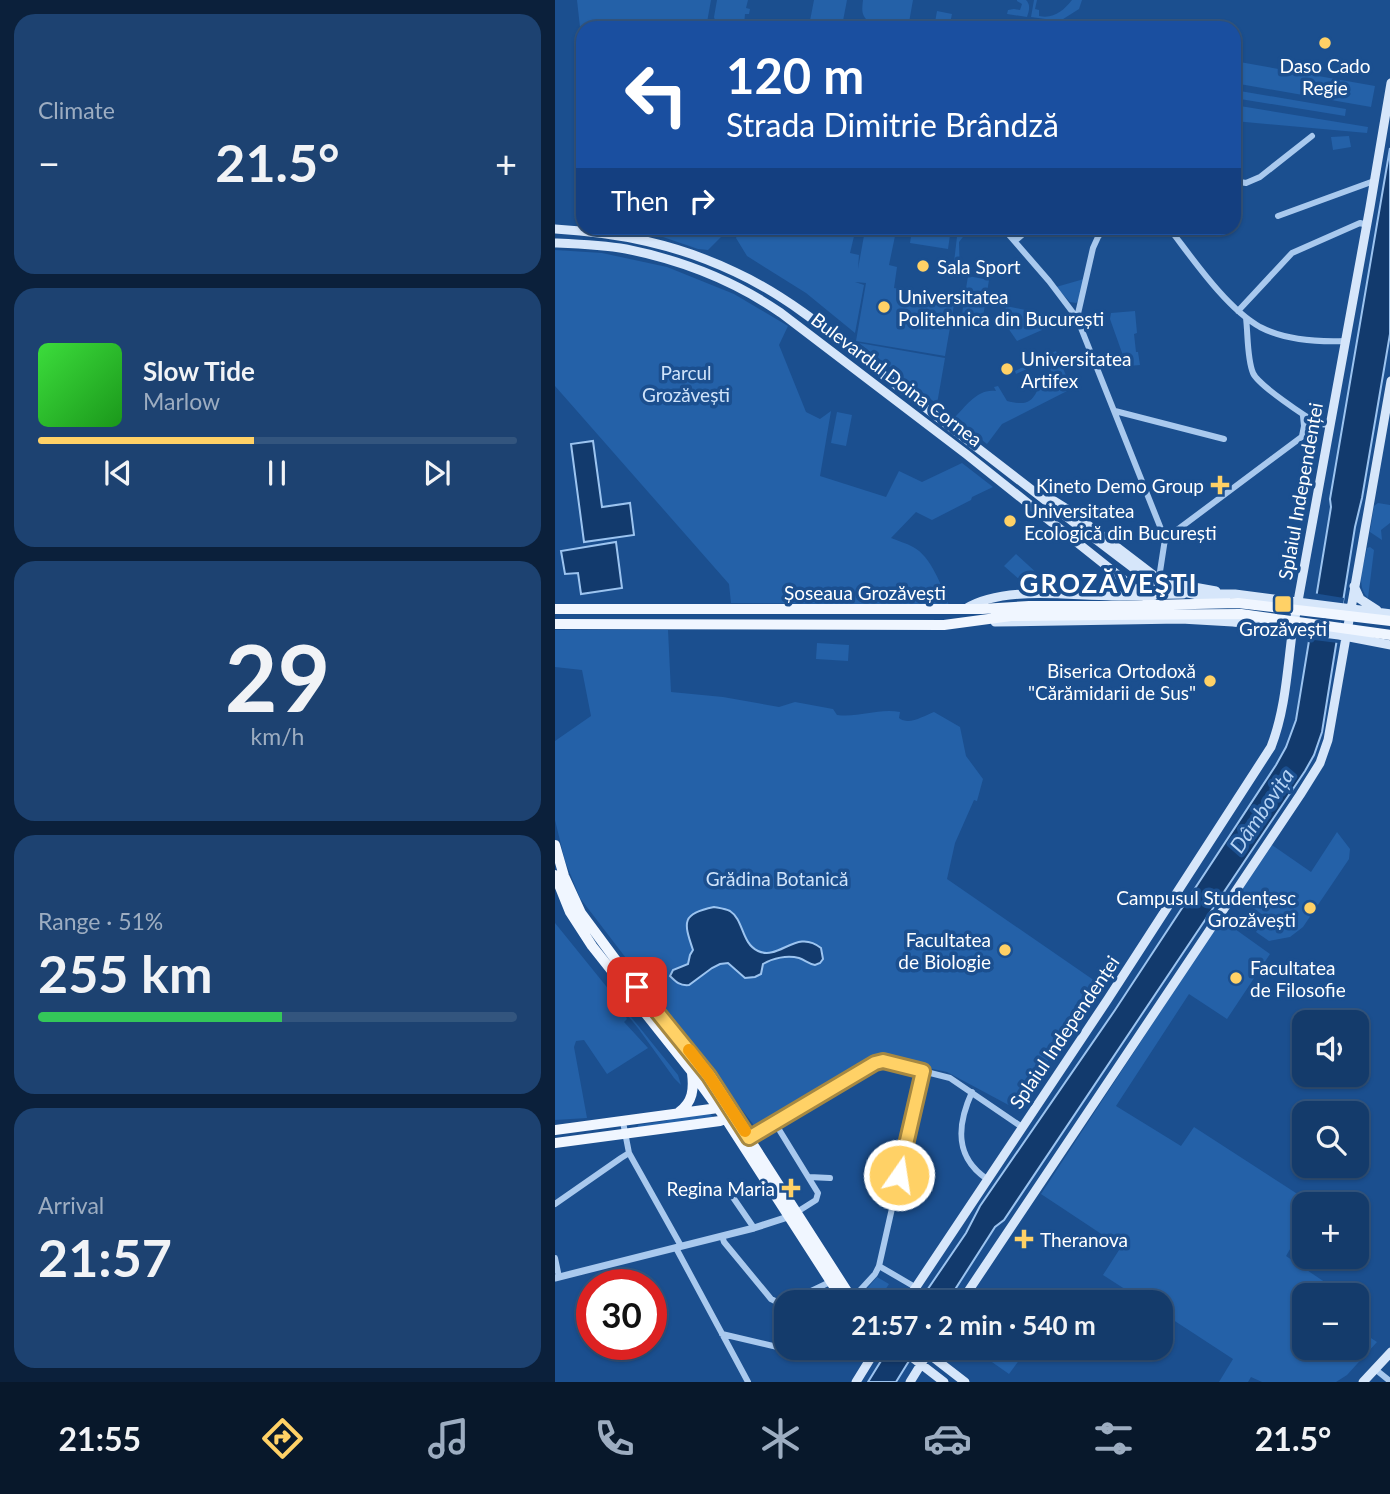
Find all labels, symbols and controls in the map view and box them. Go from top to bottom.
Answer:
marker: Daso Cado Regie [1317,35,1333,51]
text: 120 m [726,46,864,104]
icon: left [611,49,702,140]
place label: Daso Cado Regie [1279,54,1371,99]
text: Climate [38,96,115,124]
text: Strada Dimitrie Brândză [726,105,1059,144]
text: 21.5° [215,131,340,193]
text: − [38,140,60,186]
text: + [495,140,517,186]
icon: right [683,182,721,220]
text: Then [611,185,669,217]
place label: Sala Sport [937,255,1021,278]
marker: Sala Sport [915,258,931,274]
place label: Universitatea Politehnica din București [898,285,1104,330]
marker: Universitatea Politehnica din București [876,299,892,315]
street label: Bulevardul Doina Cornea [807,307,987,451]
place label: Universitatea Artifex [1021,347,1131,392]
text: Slow Tide [143,355,255,387]
park label: Parcul Grozăvești [642,361,730,406]
marker: Universitatea Artifex [999,361,1015,377]
text: Marlow [143,387,220,415]
street label: Splaiul Independenței [1273,401,1327,581]
icon: previous [99,454,137,492]
icon: pause [258,454,296,492]
icon: next [418,454,456,492]
place label: Kineto Demo Group [1036,474,1204,497]
marker: Kineto Demo Group [1210,475,1230,495]
place label: Universitatea Ecologică din București [1024,499,1217,544]
marker: Universitatea Ecologică din București [1002,513,1018,529]
district label: GROZĂVEŞTI [1020,567,1198,599]
street label: Șoseaua Grozăvești [784,581,946,604]
marker: Grozăvești [1273,594,1293,614]
place label: Grozăvești [1239,617,1327,640]
text: 29 [225,622,330,731]
place label: Biserica Ortodoxă "Cărămidarii de Sus" [1028,659,1196,704]
marker: Biserica Ortodoxă "Cărămidarii de Sus" [1202,673,1218,689]
text: km/h [251,722,304,750]
water label: Dâmbovița [1224,763,1298,857]
park label: Grădina Botanică [706,867,848,890]
place label: Campusul Studențesc Grozăvești [1116,886,1296,931]
marker: Campusul Studențesc Grozăvești [1302,900,1318,916]
text: Range · 51% [38,907,163,935]
place label: Facultatea de Biologie [898,928,991,973]
text: 255 km [38,942,212,1004]
marker: Facultatea de Biologie [997,942,1013,958]
street label: Splaiul Independenței [1004,951,1124,1113]
place label: Facultatea de Filosofie [1250,956,1346,1001]
pin [607,957,667,1017]
icon: arrive [618,968,656,1006]
marker: Facultatea de Filosofie [1228,970,1244,986]
map controls [1292,1010,1369,1360]
button: sound [1292,1010,1369,1087]
button: search [1292,1101,1369,1178]
position arrow [862,1138,936,1212]
place label: Regina Maria [667,1177,775,1200]
marker: Regina Maria [781,1178,801,1198]
text: Arrival [38,1191,104,1219]
button: + [1292,1192,1369,1269]
text: 21:57 [38,1226,172,1288]
place label: Theranova [1040,1228,1128,1251]
marker: Theranova [1014,1229,1034,1249]
speed limit sign: 30 [576,1269,667,1360]
button: − [1292,1283,1369,1360]
text: 21:57 · 2 min · 540 m [851,1309,1096,1341]
icon: directions [258,1414,307,1463]
icon: music [424,1414,473,1463]
icon: phone [590,1414,639,1463]
icon: climate [756,1414,805,1463]
icon: car [923,1414,972,1463]
icon: filters [1089,1414,1138,1463]
text: 21:55 [59,1419,141,1458]
text: 21.5° [1255,1419,1331,1458]

